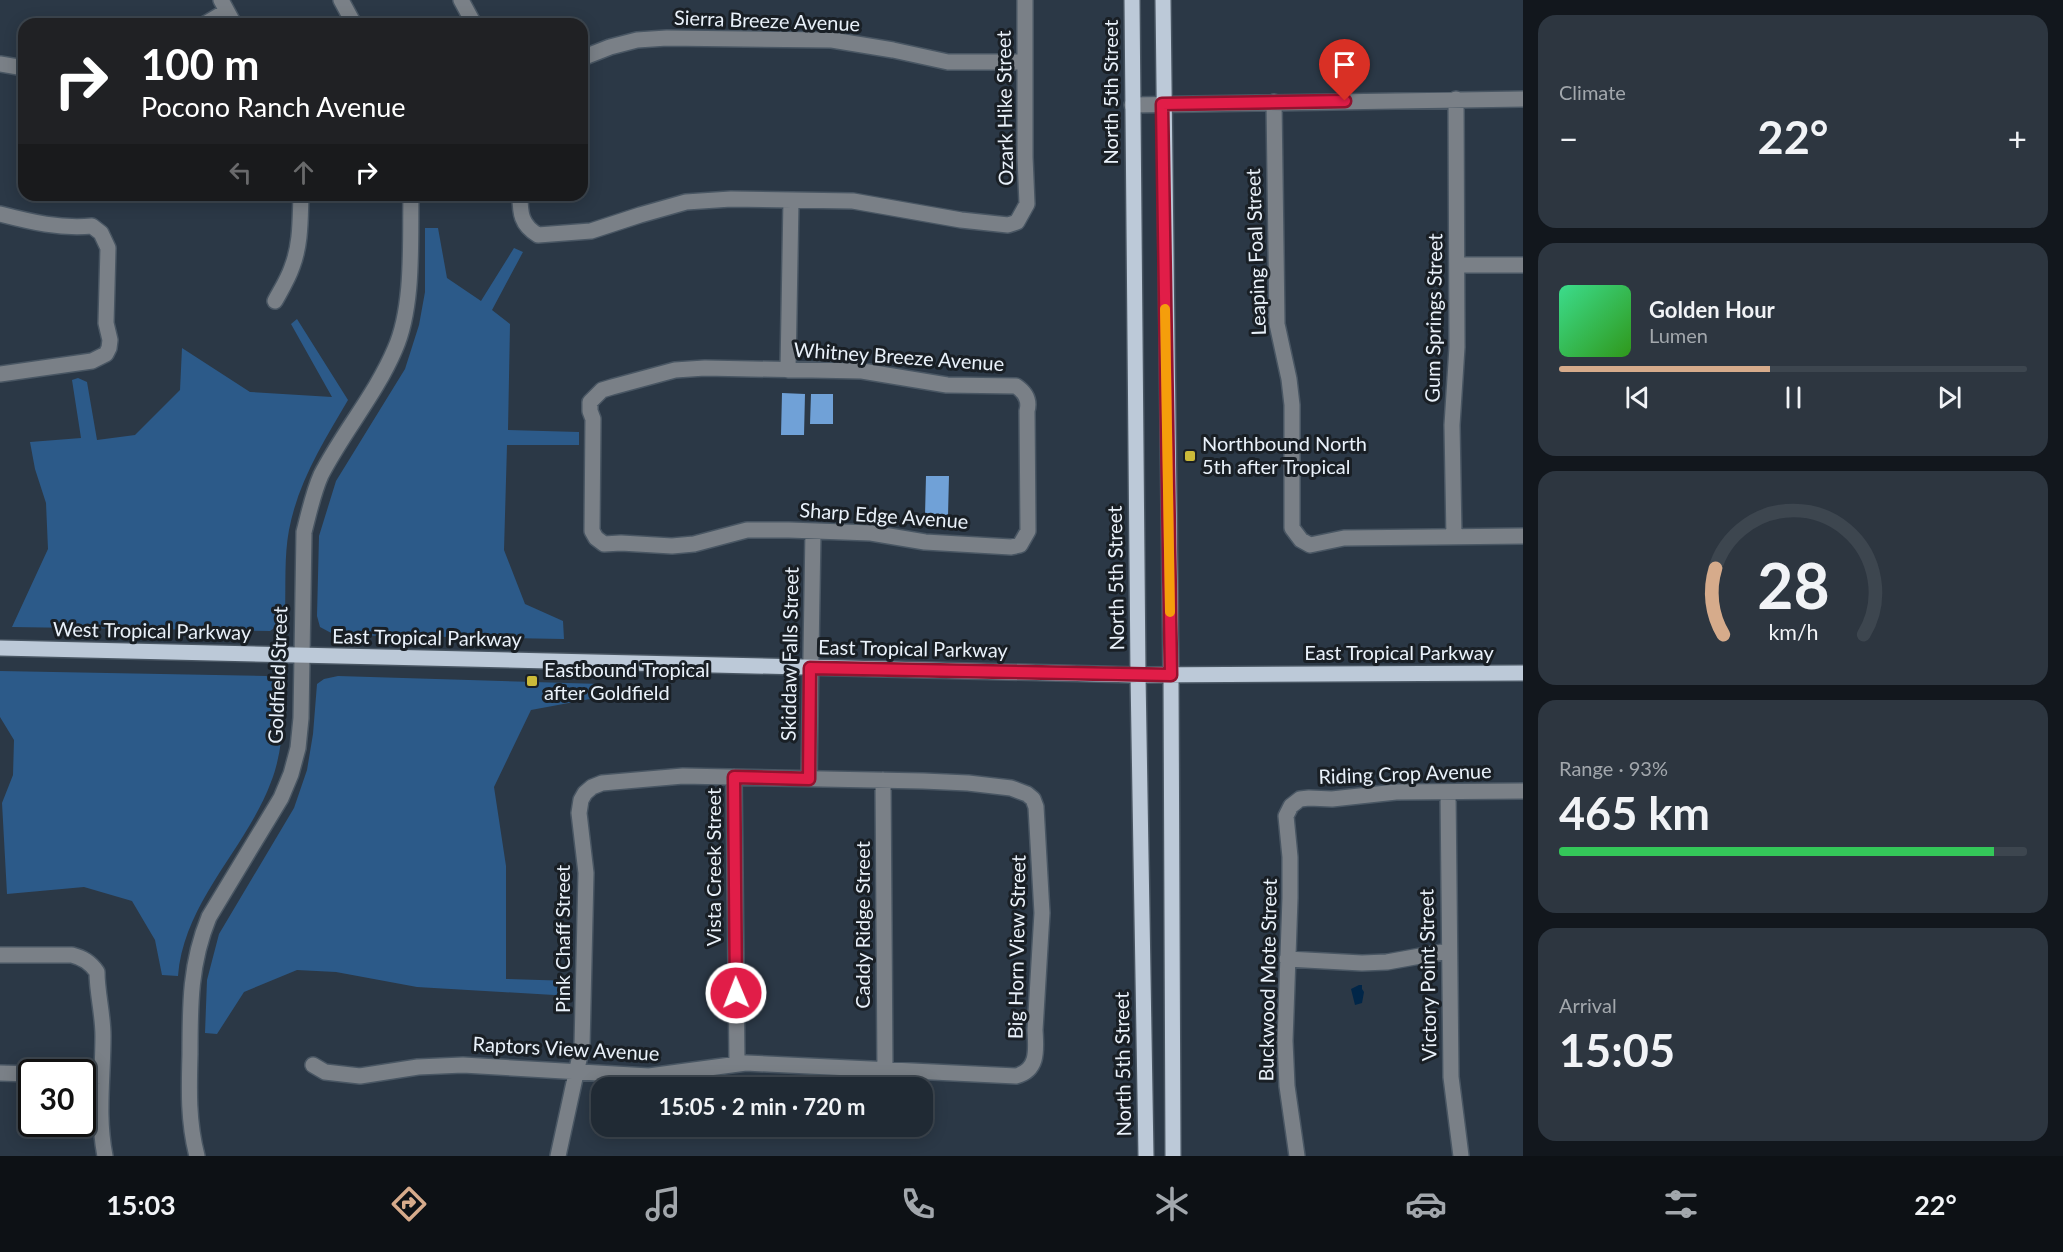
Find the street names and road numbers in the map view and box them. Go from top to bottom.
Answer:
street label: Sierra Breeze Avenue [673,5,861,35]
street label: North 5th Street [1098,20,1122,164]
street label: Ozark Hike Street [991,30,1017,186]
street label: Leaping Foal Street [1240,168,1270,336]
street label: Gum Springs Street [1420,233,1446,403]
street label: Whitney Breeze Avenue [793,337,1005,375]
street label: Sharp Edge Avenue [799,497,969,533]
street label: North 5th Street [1102,505,1128,651]
street label: Skiddaw Falls Street [775,567,803,741]
street label: Goldfield Street [263,606,291,744]
street label: West Tropical Parkway [53,616,252,644]
street label: East Tropical Parkway [332,623,523,651]
street label: East Tropical Parkway [818,634,1009,662]
street label: East Tropical Parkway [1304,640,1494,664]
street label: Riding Crop Avenue [1318,758,1492,788]
street label: Vista Creek Street [701,788,725,946]
street label: Caddy Ridge Street [850,841,874,1009]
street label: Big Horn View Street [1002,855,1030,1039]
street label: Pink Chaff Street [550,865,574,1013]
street label: Buckwood Mote Street [1253,878,1281,1082]
street label: Victory Point Street [1413,889,1441,1061]
street label: North 5th Street [1109,991,1135,1137]
street label: Raptors View Avenue [472,1031,660,1065]

